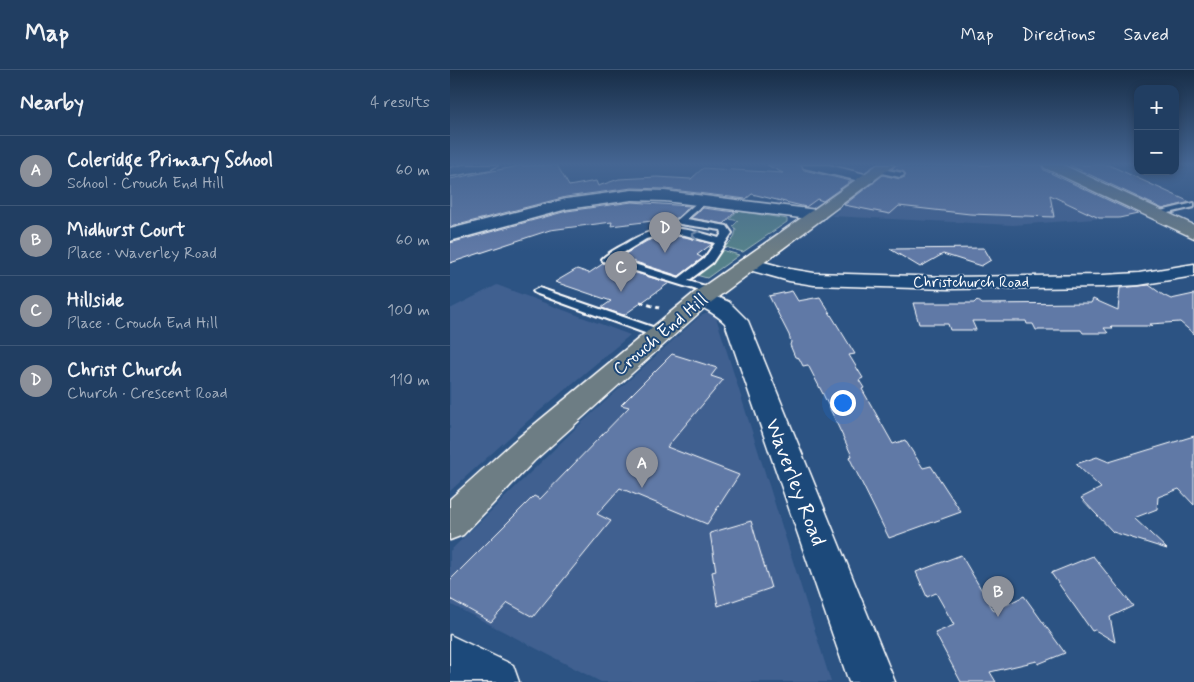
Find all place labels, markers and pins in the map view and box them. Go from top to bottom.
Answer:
pin: D [649,212,681,253]
pin: C [605,251,637,292]
pin: A [626,447,658,488]
pin: B [982,576,1014,617]

